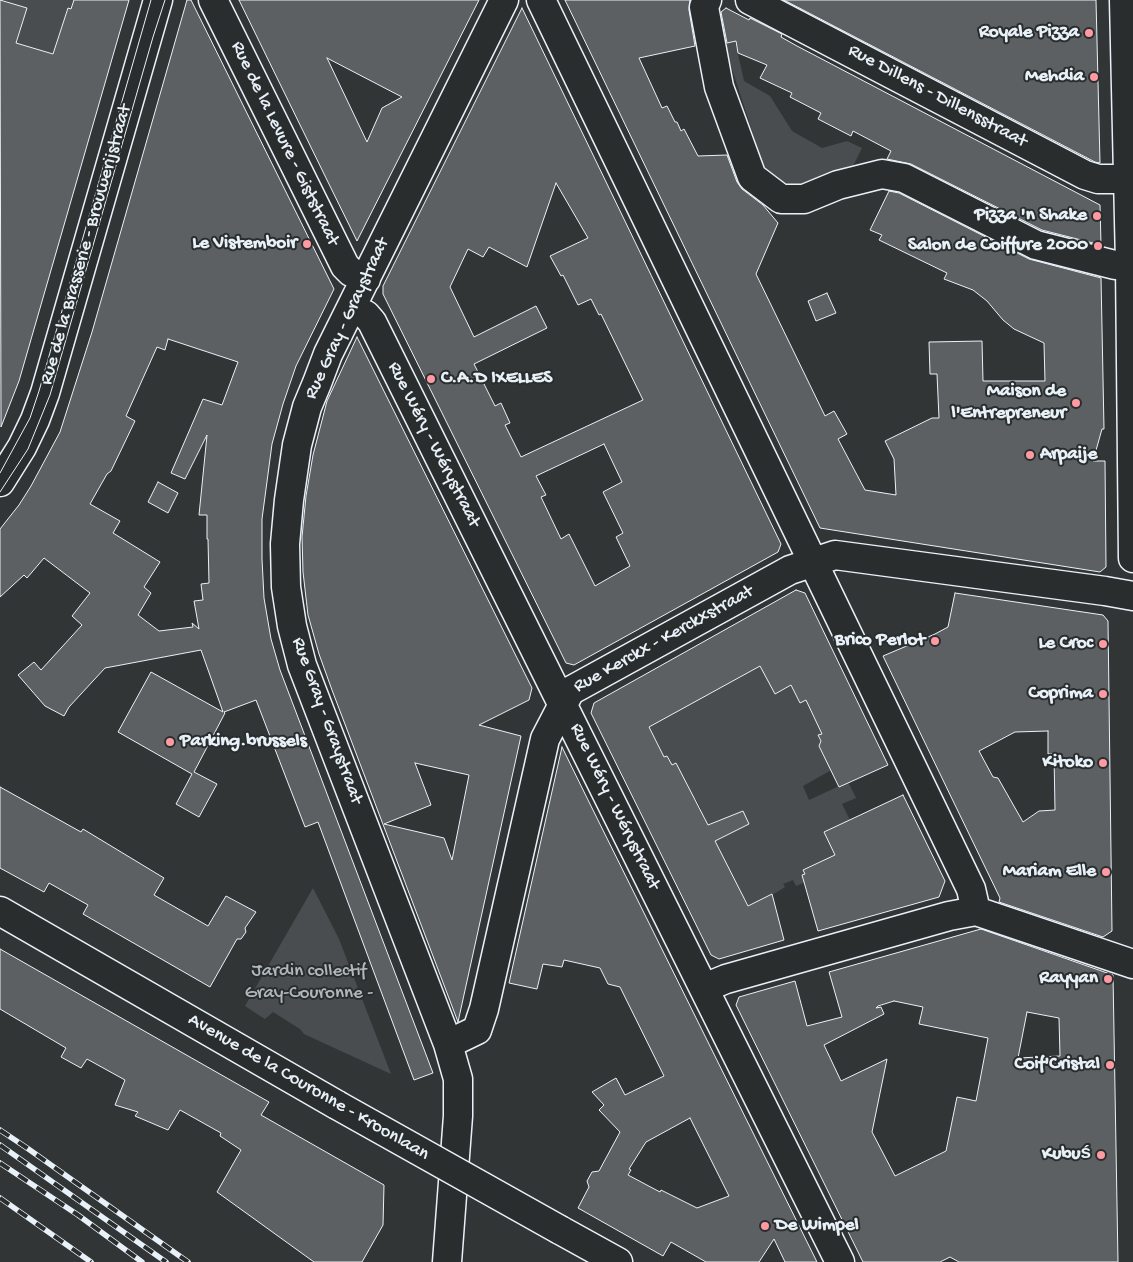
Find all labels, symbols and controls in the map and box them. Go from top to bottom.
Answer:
place label: Royale Pizza [979,22,1079,44]
marker: Royale Pizza [1083,27,1095,39]
street label: Rue de la Levure - Giststraat [225,38,343,250]
street label: Rue Dillens - Dillensstraat [843,40,1031,154]
place label: Mehdia [1025,66,1084,88]
marker: Mehdia [1088,71,1100,83]
street label: Rue de la Brasserie - Brouwerijstraat [36,102,138,388]
place label: Pizza 'n Shake [974,205,1087,227]
marker: Pizza 'n Shake [1091,210,1103,222]
place label: Le Vistemboir [192,233,297,255]
street label: Rue Gray - Graystraat [301,235,395,403]
place label: Salon de Coiffure 2000 [908,235,1088,257]
marker: Le Vistemboir [301,238,313,250]
marker: Salon de Coiffure 2000 [1092,240,1104,252]
street label: Rue Wéry - Wérystraat [381,359,485,531]
place label: C.A.D IXELLES [441,368,552,390]
marker: C.A.D IXELLES [425,373,437,385]
place label: Maison de l'Entrepreneur [951,381,1066,425]
marker: Maison de l'Entrepreneur [1070,397,1082,409]
place label: Arpaije [1040,444,1097,466]
marker: Arpaije [1024,449,1036,461]
street label: Rue Kerckx - Kerckxstraat [570,581,758,699]
place label: Brico Perlot [835,630,925,652]
place label: Le Croc [1038,633,1093,655]
street label: Rue Gray - Graystraat [285,635,367,807]
marker: Brico Perlot [929,635,941,647]
marker: Le Croc [1097,638,1109,650]
place label: Coprima [1029,683,1093,705]
marker: Coprima [1097,688,1109,700]
street label: Rue Wéry - Wérystraat [564,720,664,894]
place label: Parking.brussels [180,731,307,753]
marker: Parking.brussels [164,736,176,748]
place label: Kitoko [1042,752,1093,774]
marker: Kitoko [1097,757,1109,769]
place label: Mariam Elle [1003,861,1096,883]
marker: Mariam Elle [1100,866,1112,878]
park label: Jardin collectif Gray-Couronne - [245,961,373,1005]
place label: Rayyan [1039,968,1098,990]
marker: Rayyan [1102,973,1114,985]
street label: Avenue de la Couronne - Kroonlaan [183,1009,433,1167]
place label: Coif'Cristal [1014,1054,1100,1076]
marker: Coif'Cristal [1104,1059,1116,1071]
place label: Kubuś [1042,1144,1091,1166]
marker: Kubuś [1095,1149,1107,1161]
place label: De Wimpel [775,1215,859,1237]
marker: De Wimpel [759,1220,771,1232]

